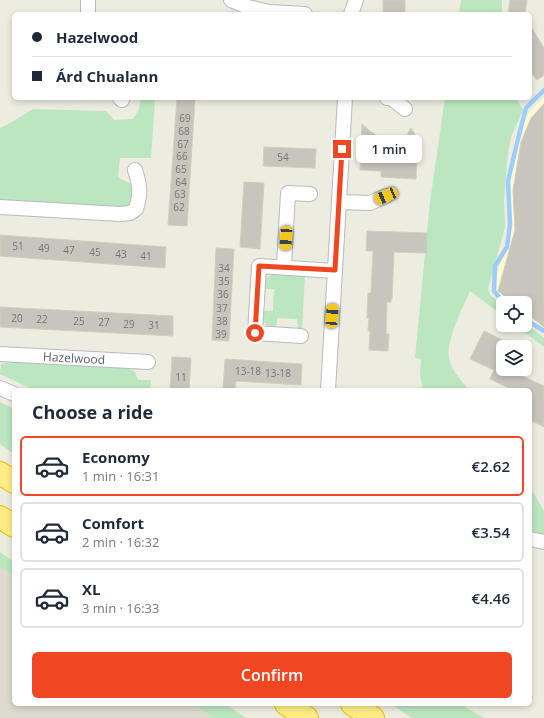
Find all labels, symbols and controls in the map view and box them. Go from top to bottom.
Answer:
text: Hazelwood [56,27,138,47]
text: Árd Chualann [56,66,158,86]
house number: 69 [179,111,191,125]
house number: 68 [178,124,190,138]
callout: 1 min [356,135,422,163]
house number: 67 [177,137,189,151]
route end [333,140,351,158]
text: 1 min [371,140,407,158]
house number: 66 [176,149,188,163]
house number: 54 [277,150,289,164]
house number: 65 [175,162,187,176]
house number: 64 [175,175,187,189]
car [373,186,399,206]
house number: 63 [174,187,186,201]
house number: 62 [173,200,185,214]
car [279,226,293,250]
house number: 51 [12,239,24,253]
house number: 49 [38,241,50,255]
house number: 47 [63,243,75,257]
house number: 45 [89,245,101,259]
house number: 43 [115,247,127,261]
house number: 41 [140,249,152,263]
house number: 34 [218,261,230,275]
house number: 35 [218,274,230,288]
house number: 36 [217,287,229,301]
map controls [496,296,532,376]
button: locate [496,296,532,332]
house number: 37 [216,301,228,315]
car [325,304,339,328]
house number: 20 [11,311,23,325]
house number: 22 [36,312,48,326]
house number: 25 [73,314,85,328]
house number: 38 [216,314,228,328]
house number: 27 [98,315,110,329]
house number: 29 [123,317,135,331]
house number: 31 [148,318,160,332]
route start [246,324,264,342]
house number: 39 [215,327,227,341]
button: layers [496,340,532,376]
street label: Hazelwood [43,348,105,368]
house number: 13-18 [235,364,261,378]
house number: 13-18 [265,366,291,380]
house number: 11 [175,370,187,384]
text: Choose a ride [32,400,153,424]
text: Economy [82,447,150,467]
icon: car [34,448,70,484]
text: €2.62 [472,456,510,476]
text: 1 min · 16:31 [82,467,159,485]
text: Comfort [82,513,144,533]
icon: car [34,514,70,550]
text: €3.54 [472,522,510,542]
text: 2 min · 16:32 [82,533,159,551]
text: XL [82,579,100,599]
icon: car [34,580,70,616]
text: €4.46 [472,588,510,608]
text: 3 min · 16:33 [82,599,159,617]
button: Confirm [32,652,512,698]

